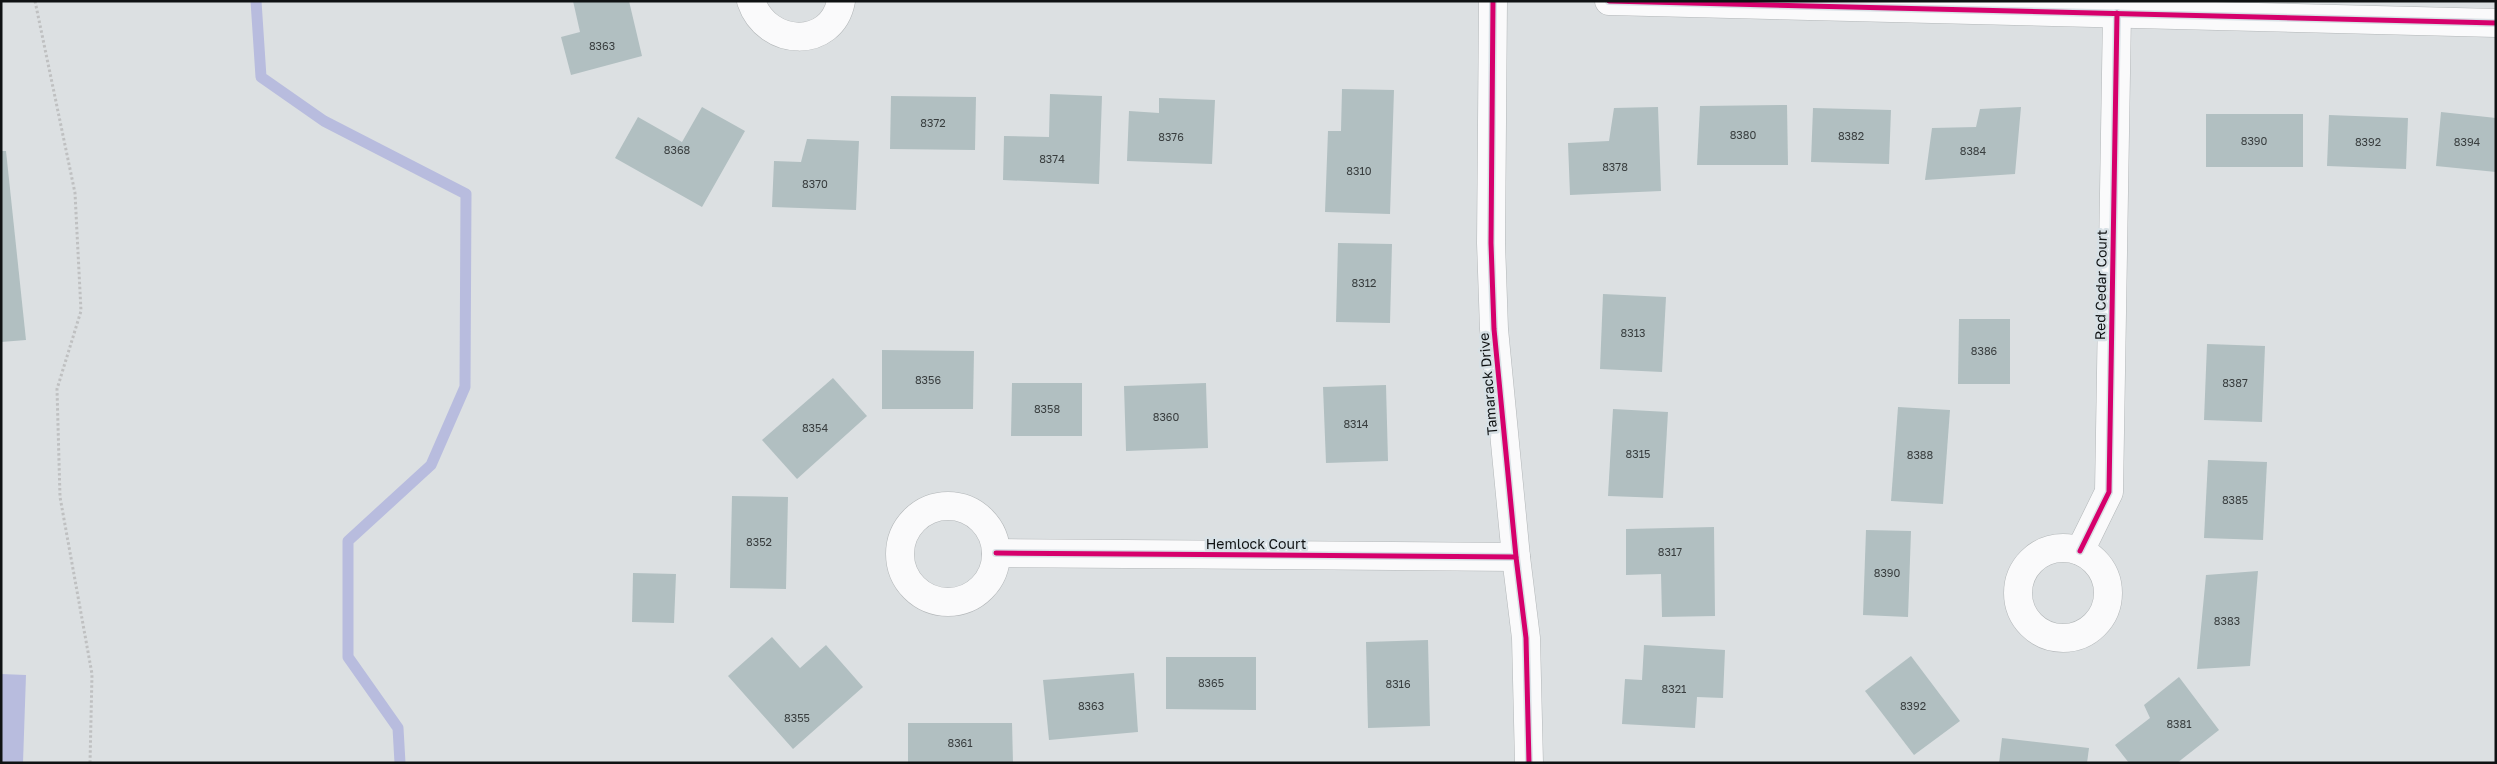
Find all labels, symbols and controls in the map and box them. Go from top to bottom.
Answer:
house number: 8363 [589,39,615,52]
house number: 8372 [920,116,946,129]
house number: 8380 [1730,128,1757,141]
house number: 8382 [1838,129,1864,142]
house number: 8376 [1158,130,1184,143]
house number: 8390 [2241,134,2267,147]
house number: 8392 [2355,135,2381,148]
house number: 8394 [2454,135,2481,148]
house number: 8368 [664,143,691,156]
house number: 8384 [1960,144,1987,157]
house number: 8374 [1039,152,1065,165]
house number: 8378 [1602,160,1628,173]
house number: 8310 [1346,164,1372,177]
house number: 8370 [802,177,828,190]
street label: Red Cedar Court [2091,230,2110,340]
house number: 8312 [1352,276,1376,289]
house number: 8313 [1621,326,1645,339]
street label: Tamarack Drive [1475,332,1500,436]
house number: 8386 [1971,344,1998,357]
house number: 8356 [915,373,941,386]
house number: 8387 [2222,376,2248,389]
house number: 8358 [1034,402,1060,415]
house number: 8360 [1153,410,1179,423]
house number: 8314 [1343,417,1369,430]
house number: 8354 [802,421,828,434]
house number: 8315 [1626,447,1650,460]
house number: 8388 [1907,448,1934,461]
house number: 8385 [2222,493,2248,506]
house number: 8352 [746,535,772,548]
street label: Hemlock Court [1206,535,1306,552]
house number: 8317 [1658,545,1682,558]
house number: 8390 [1874,566,1900,579]
house number: 8383 [2214,614,2240,627]
house number: 8365 [1198,676,1224,689]
house number: 8316 [1385,677,1411,690]
house number: 8321 [1662,682,1686,695]
house number: 8363 [1078,699,1104,712]
house number: 8392 [1900,699,1926,712]
house number: 8355 [784,711,810,724]
house number: 8381 [2166,717,2192,730]
house number: 8361 [947,736,973,749]

